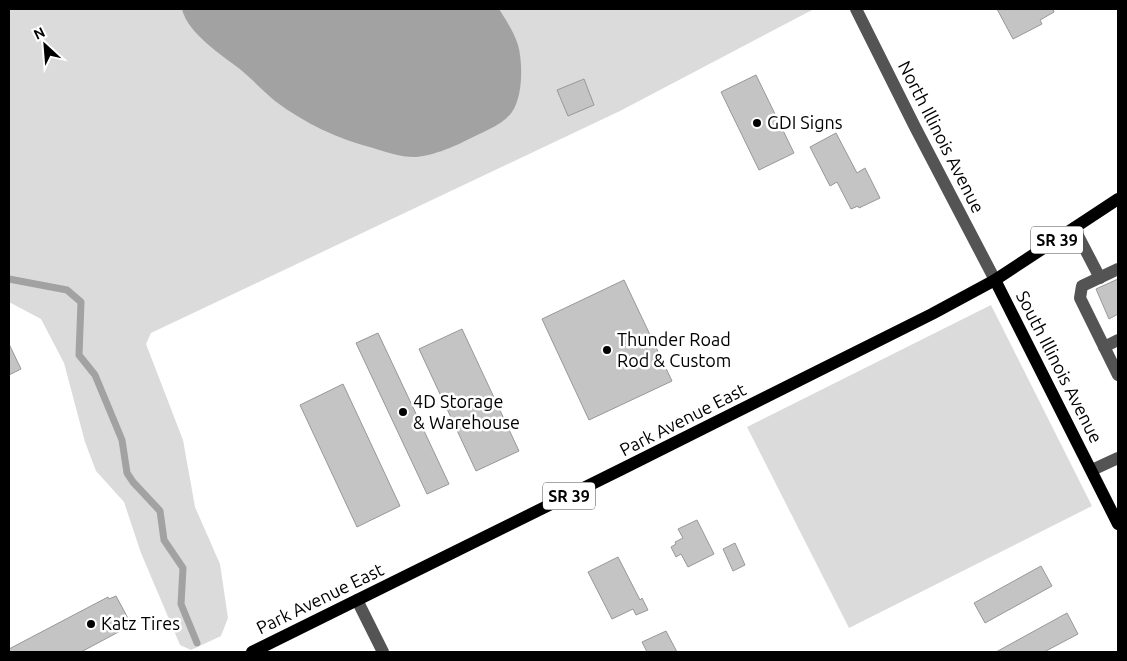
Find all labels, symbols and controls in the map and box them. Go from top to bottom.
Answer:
north arrow [20,20,70,70]
text: N [31,24,48,43]
street label: North Illinois Avenue [895,57,989,216]
place label: GDI Signs [767,112,843,132]
marker: GDI Signs [751,117,763,129]
road number: SR 39 [1031,226,1083,254]
street label: South Illinois Avenue [1013,287,1107,446]
place label: Thunder Road Rod & Custom [617,329,731,370]
marker: Thunder Road Rod & Custom [601,344,613,356]
street label: Park Avenue East [616,379,749,460]
place label: 4D Storage & Warehouse [413,391,520,432]
marker: 4D Storage & Warehouse [397,406,409,418]
road number: SR 39 [543,482,595,510]
street label: Park Avenue East [253,559,386,638]
place label: Katz Tires [101,613,180,633]
marker: Katz Tires [85,618,97,630]

